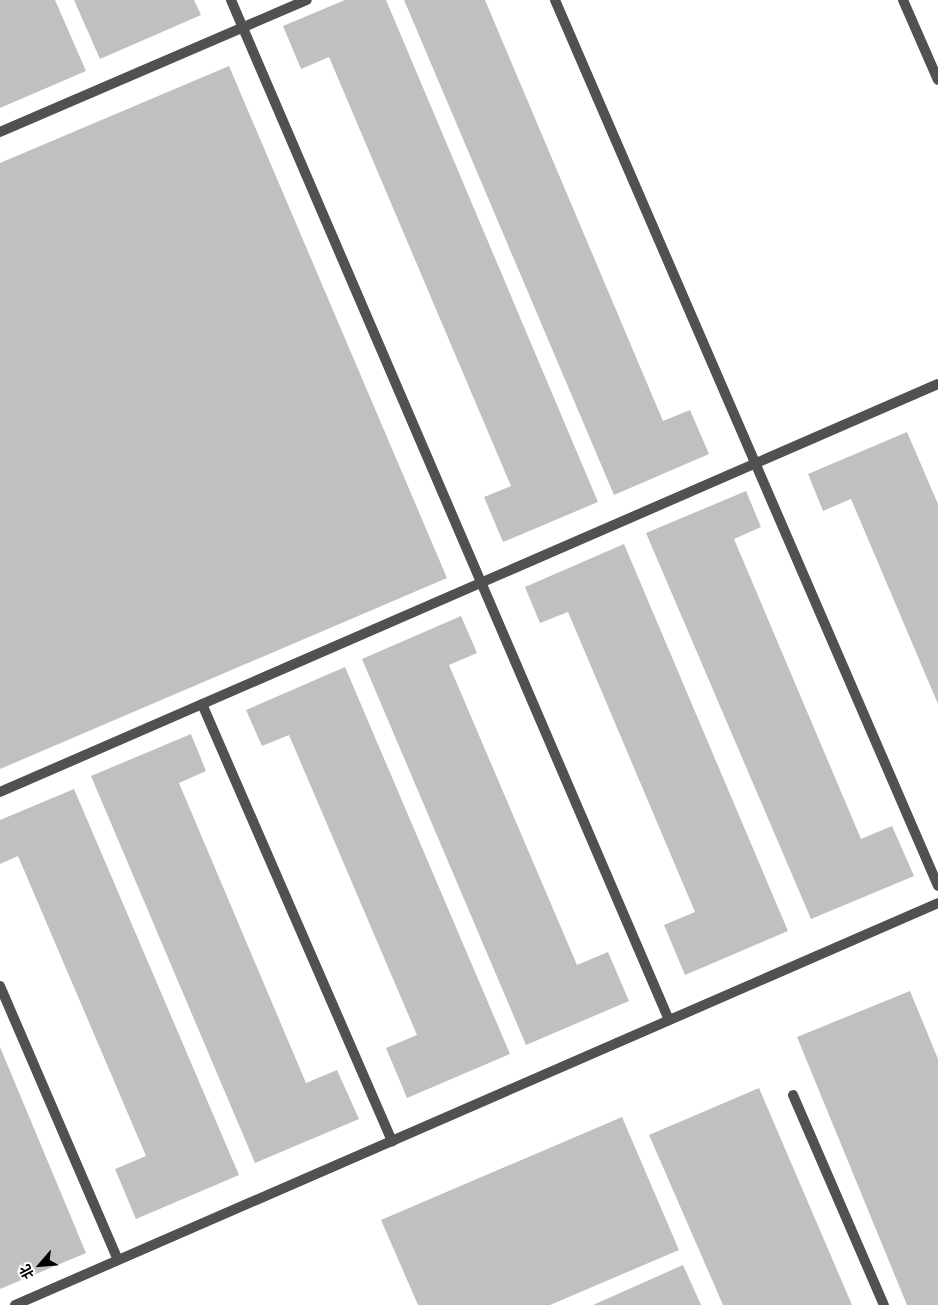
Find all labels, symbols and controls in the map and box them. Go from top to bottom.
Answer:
north arrow [15,1240,65,1290]
text: 北 [15,1261,38,1282]

